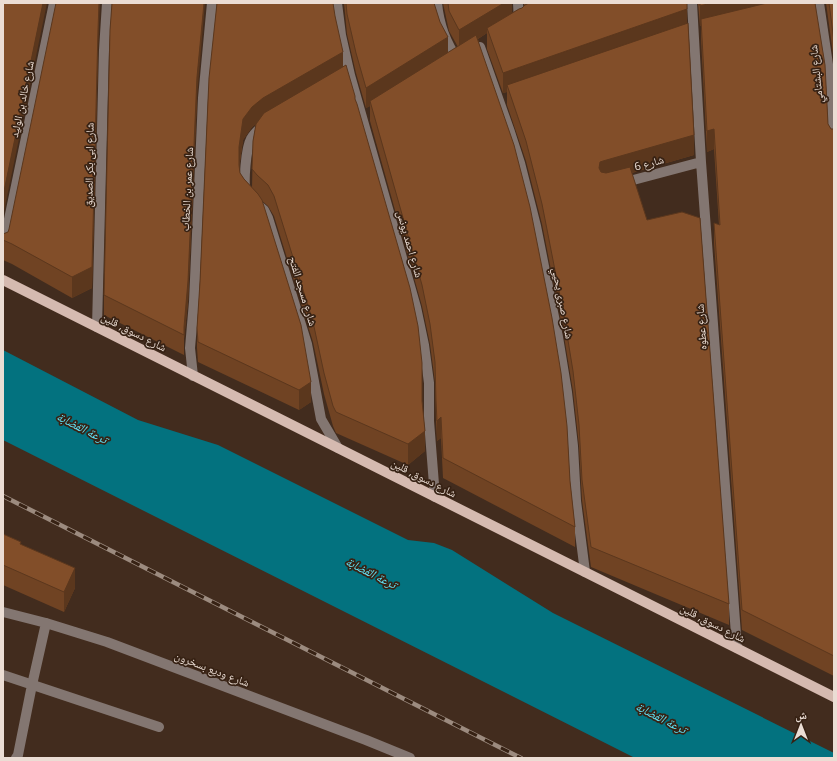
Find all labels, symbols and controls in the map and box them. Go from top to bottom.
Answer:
street label: شارع البشتامي [805,44,828,104]
street label: شارع خالد بن الوليد [6,59,37,139]
street label: شارع ابى بكر الصديق [80,122,97,207]
street label: شارع عمر بن الخطاب [177,147,196,231]
street label: شارع 6 [632,151,665,174]
street label: شارع احمد يونس [394,209,427,279]
street label: شارع مسجد الفتح [286,254,321,327]
street label: شارع صبرى يحيي [547,266,578,340]
street label: شارع عطوه [691,304,710,350]
street label: شارع دسوق, قلين [99,309,169,354]
water label: ترعة القضابة [54,408,113,449]
street label: شارع دسوق, قلين [389,455,459,500]
water label: ترعة القضابة [343,553,402,594]
street label: شارع دسوق, قلين [678,600,748,645]
street label: شارع وديع بسخرون [173,647,252,690]
water label: ترعة القضابة [633,698,692,739]
north arrow [781,705,821,745]
text: ش [795,707,807,723]

